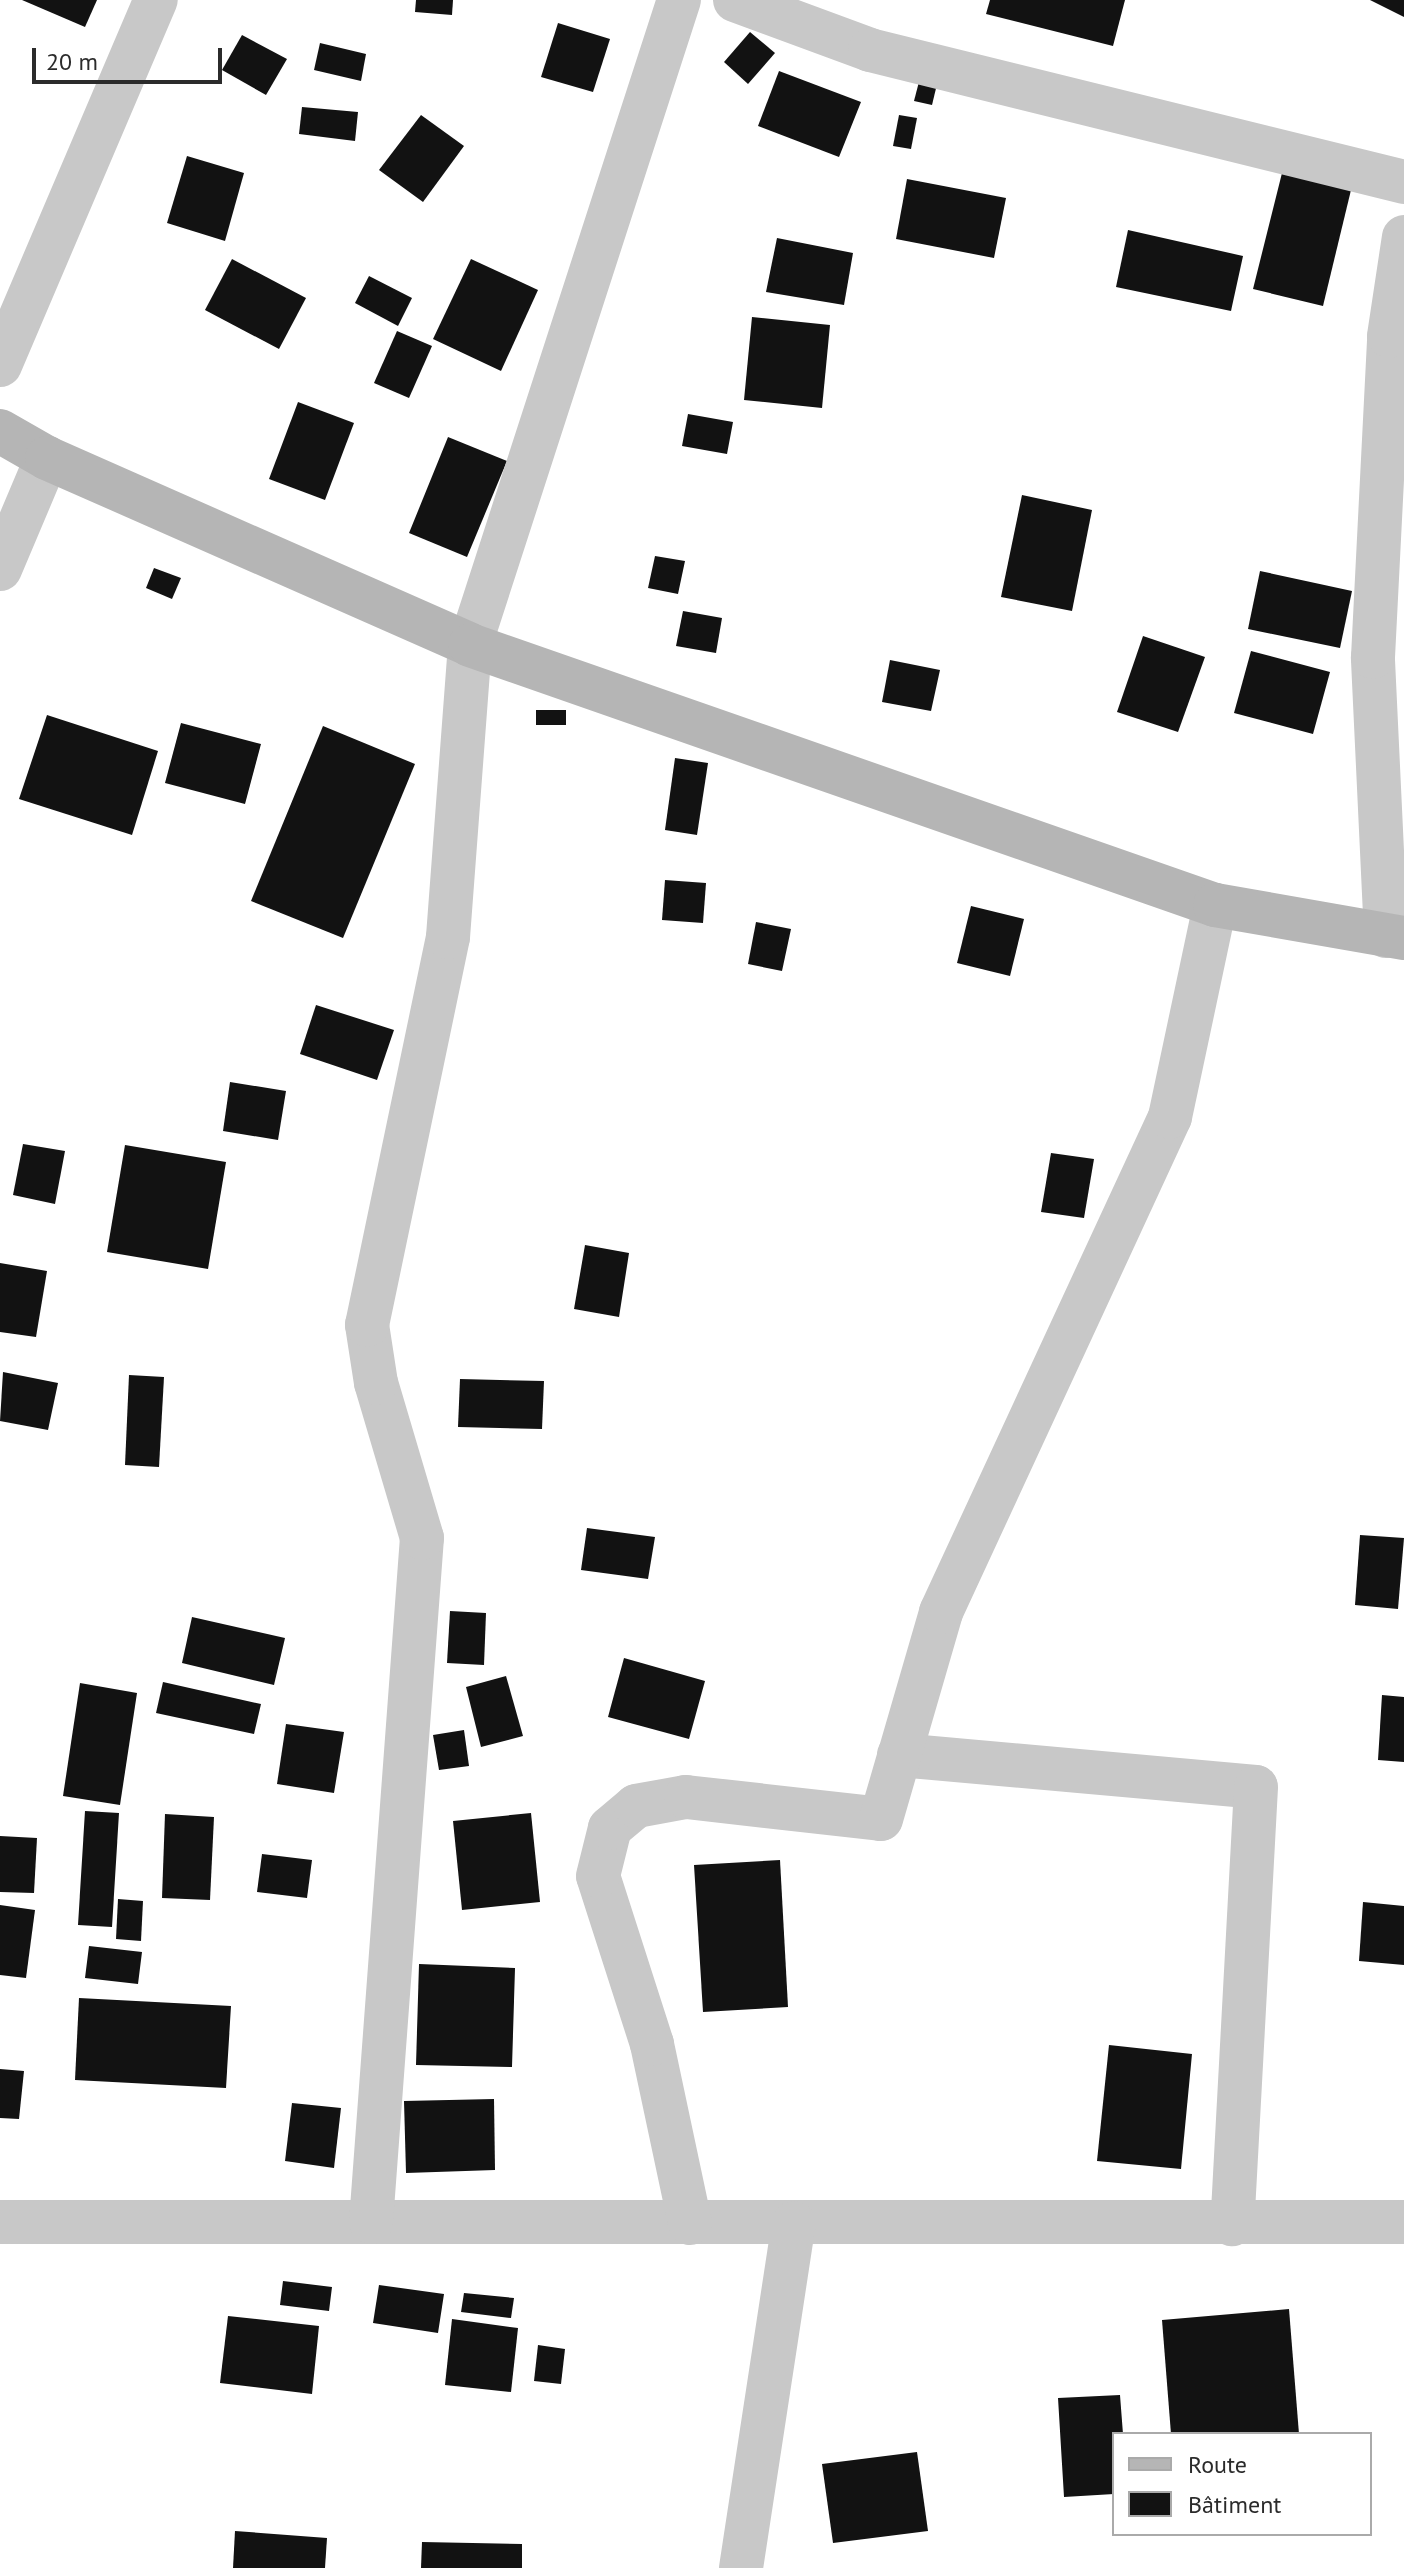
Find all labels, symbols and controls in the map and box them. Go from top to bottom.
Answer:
scale bar [36,32,226,82]
text: 20 m [46,46,98,77]
legend [1112,2432,1372,2536]
text: Route [1188,2449,1247,2480]
text: Bâtiment [1188,2489,1281,2520]

